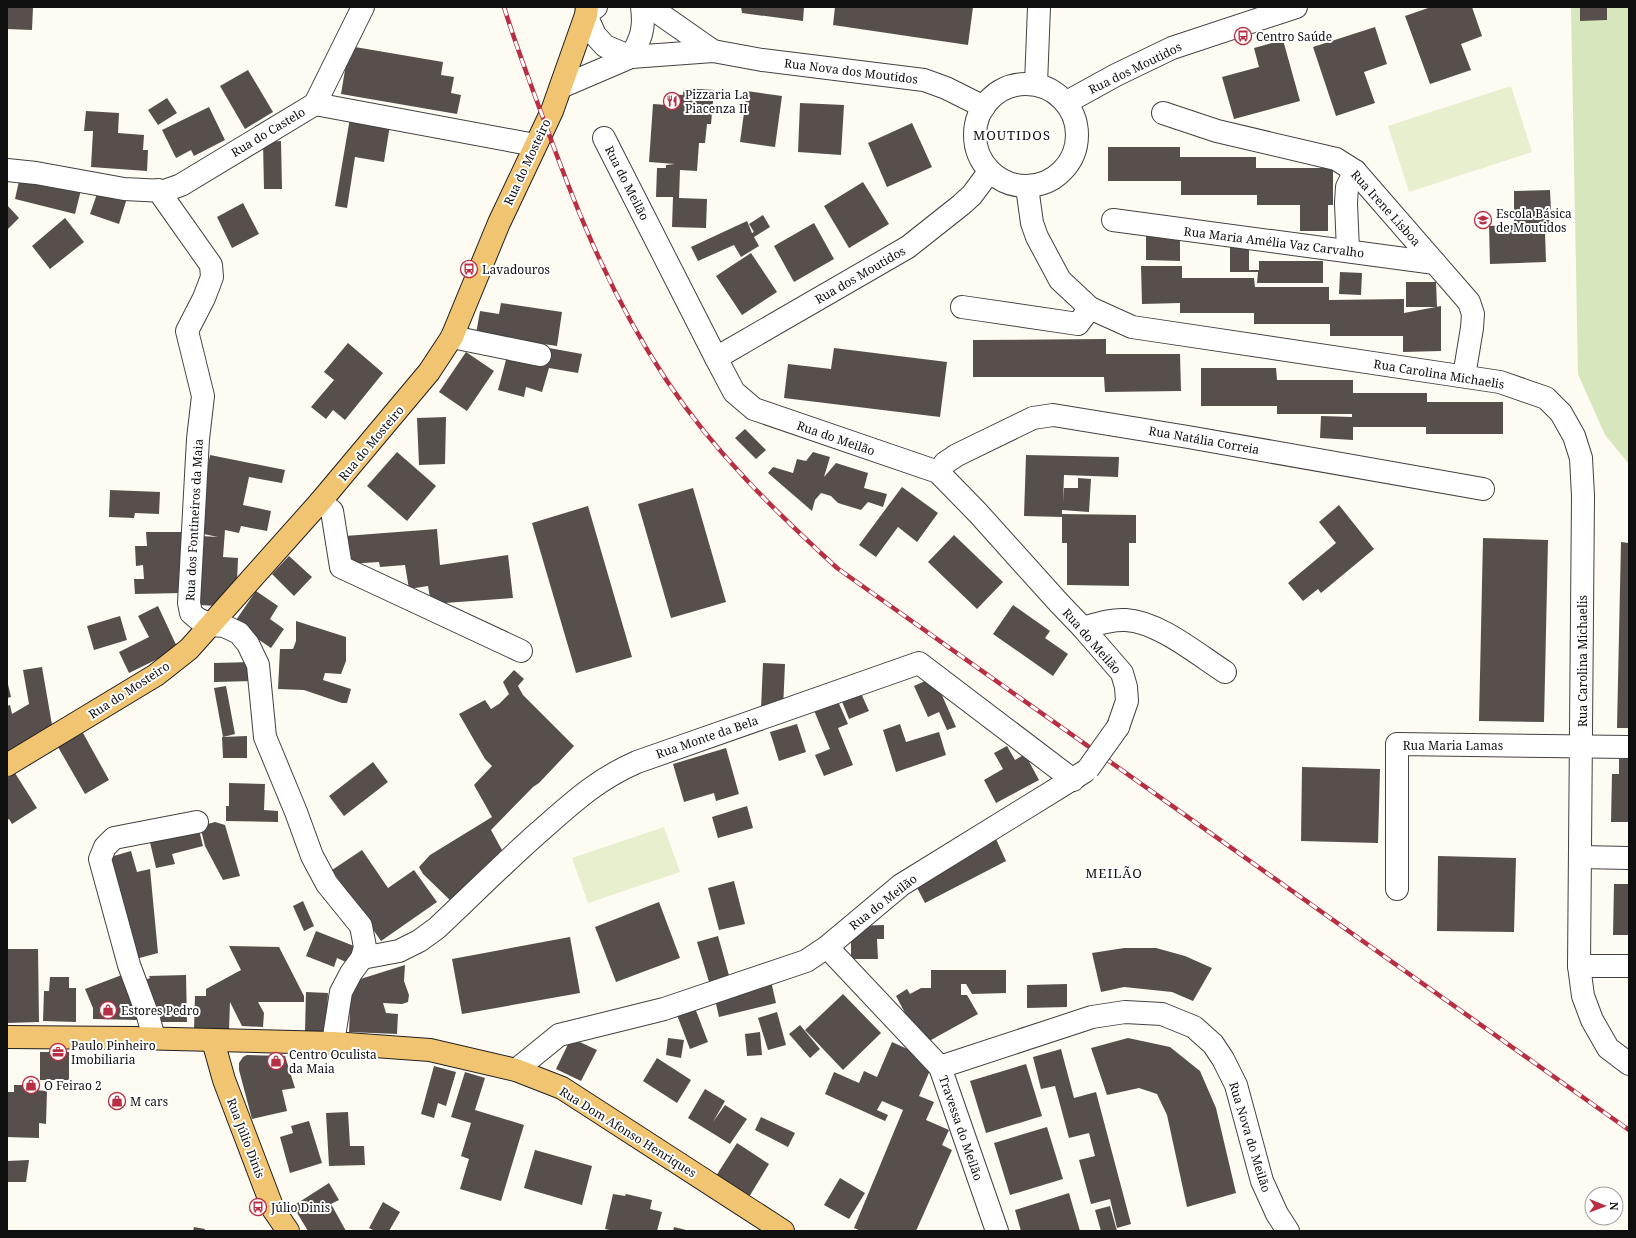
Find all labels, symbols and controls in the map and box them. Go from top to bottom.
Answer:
bus stop icon: Centro Saúde [1233,26,1253,46]
place label: Centro Saúde [1256,28,1332,45]
street label: Rua dos Moutidos [1086,38,1184,98]
street label: Rua Nova dos Moutidos [783,54,919,88]
place label: Pizzaria La Piacenza II [685,86,749,117]
restaurant icon: Pizzaria La Piacenza II [662,91,682,111]
street label: Rua do Castelo [228,103,308,161]
street label: Rua do Mosteiro [500,116,554,208]
district label: MOUTIDOS [973,126,1051,144]
street label: Rua do Meilão [601,143,653,223]
street label: Rua Irene Lisboa [1347,166,1425,250]
place label: Escola Básica de Moutidos [1496,205,1572,236]
school or university icon: Escola Básica de Moutidos [1473,210,1493,230]
street label: Rua Maria Amélia Vaz Carvalho [1183,223,1365,262]
street label: Rua dos Moutidos [812,242,908,308]
bus stop icon: Lavadouros [459,259,479,279]
place label: Lavadouros [482,261,550,278]
street label: Rua Carolina Michaelis [1372,355,1506,393]
street label: Rua do Mosteiro [334,402,408,484]
street label: Rua do Meilão [795,417,877,459]
street label: Rua Natália Correia [1147,422,1261,458]
street label: Rua dos Fontineiros da Maia [181,438,207,602]
street label: Rua Carolina Michaelis [1574,595,1591,727]
street label: Rua do Meilão [1059,605,1125,677]
street label: Rua do Mosteiro [85,657,173,723]
street label: Rua Monte da Bela [654,711,761,762]
street label: Rua Maria Lamas [1403,737,1503,754]
district label: MEILÃO [1085,864,1143,882]
street label: Rua do Meilão [846,870,920,934]
shop icon: Estores Pedro [98,1000,118,1020]
place label: Estores Pedro [121,1002,199,1019]
place label: Paulo Pinheiro Imobiliaria [71,1037,156,1068]
office icon: Paulo Pinheiro Imobiliaria [48,1042,68,1062]
place label: Centro Oculista da Maia [289,1046,377,1077]
shop icon: Centro Oculista da Maia [266,1051,286,1071]
street label: Travessa do Meilão [935,1073,987,1183]
shop icon: O Feirao 2 [21,1075,41,1095]
place label: O Feirao 2 [44,1077,102,1094]
street label: Rua Nova do Meilão [1225,1080,1275,1194]
street label: Rua Dom Afonso Henriques [556,1083,700,1181]
shop icon: M cars [107,1091,127,1111]
place label: M cars [130,1093,168,1110]
street label: Rua Júlio Dinis [223,1096,269,1180]
north arrow [1584,1186,1624,1226]
bus stop icon: Júlio Dinis [248,1197,268,1217]
place label: Júlio Dinis [270,1199,330,1216]
text: N [1607,1202,1622,1211]

